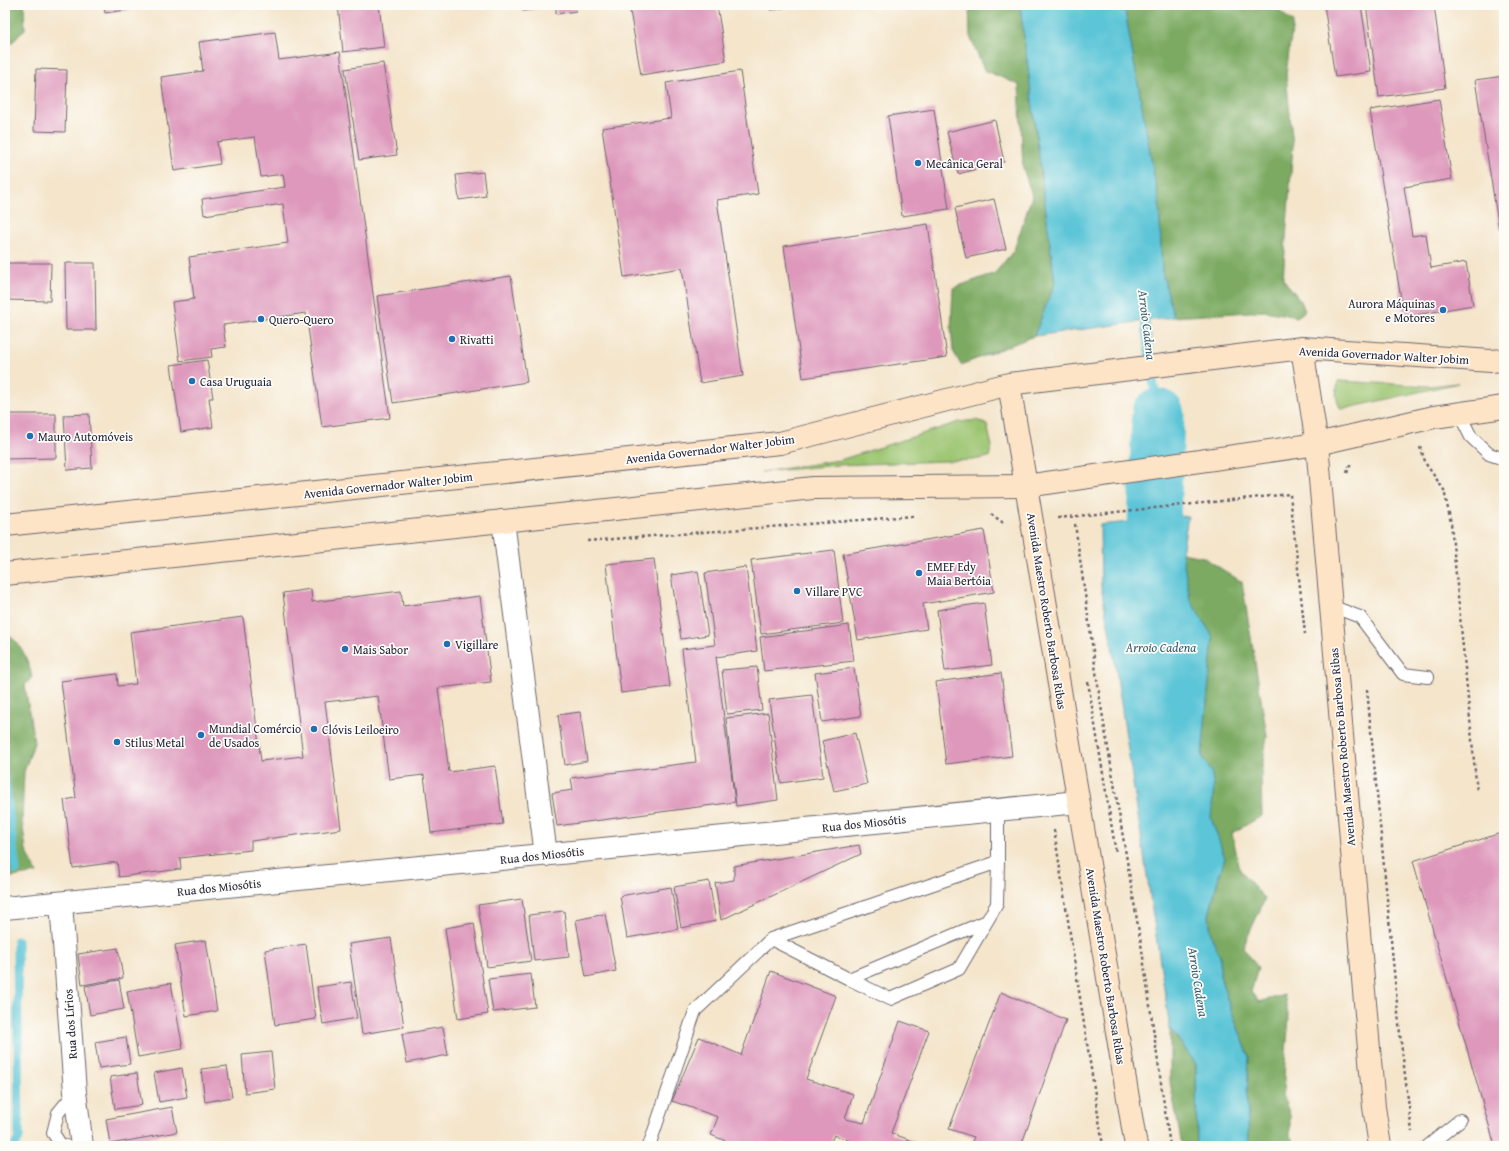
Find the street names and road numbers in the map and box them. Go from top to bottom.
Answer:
street label: Avenida Governador Walter Jobim [1299,342,1470,368]
street label: Avenida Governador Walter Jobim [625,430,796,468]
street label: Avenida Governador Walter Jobim [303,468,474,502]
street label: Avenida Maestro Roberto Barbosa Ribas [1023,511,1071,711]
street label: Avenida Maestro Roberto Barbosa Ribas [1325,647,1359,847]
street label: Rua dos Miosótis [821,810,907,836]
street label: Rua dos Miosótis [499,842,585,868]
street label: Avenida Maestro Roberto Barbosa Ribas [1082,866,1130,1066]
street label: Rua dos Miosótis [176,874,262,900]
street label: Rua dos Lírios [59,988,81,1060]

